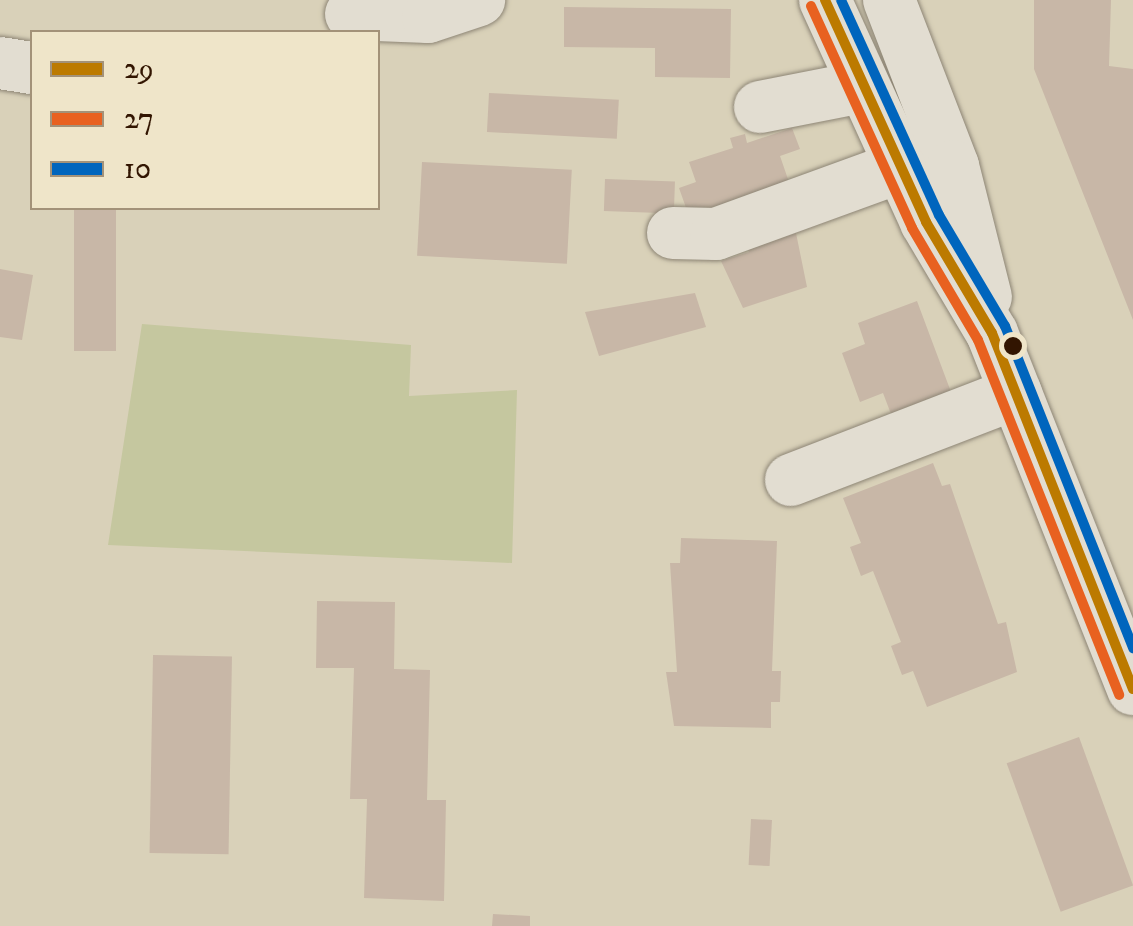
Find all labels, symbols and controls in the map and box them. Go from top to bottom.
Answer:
legend [30,30,380,210]
text: 29 [124,51,154,88]
text: 27 [124,101,154,138]
text: 10 [124,151,151,188]
unlabelled marker [1003,336,1023,356]

